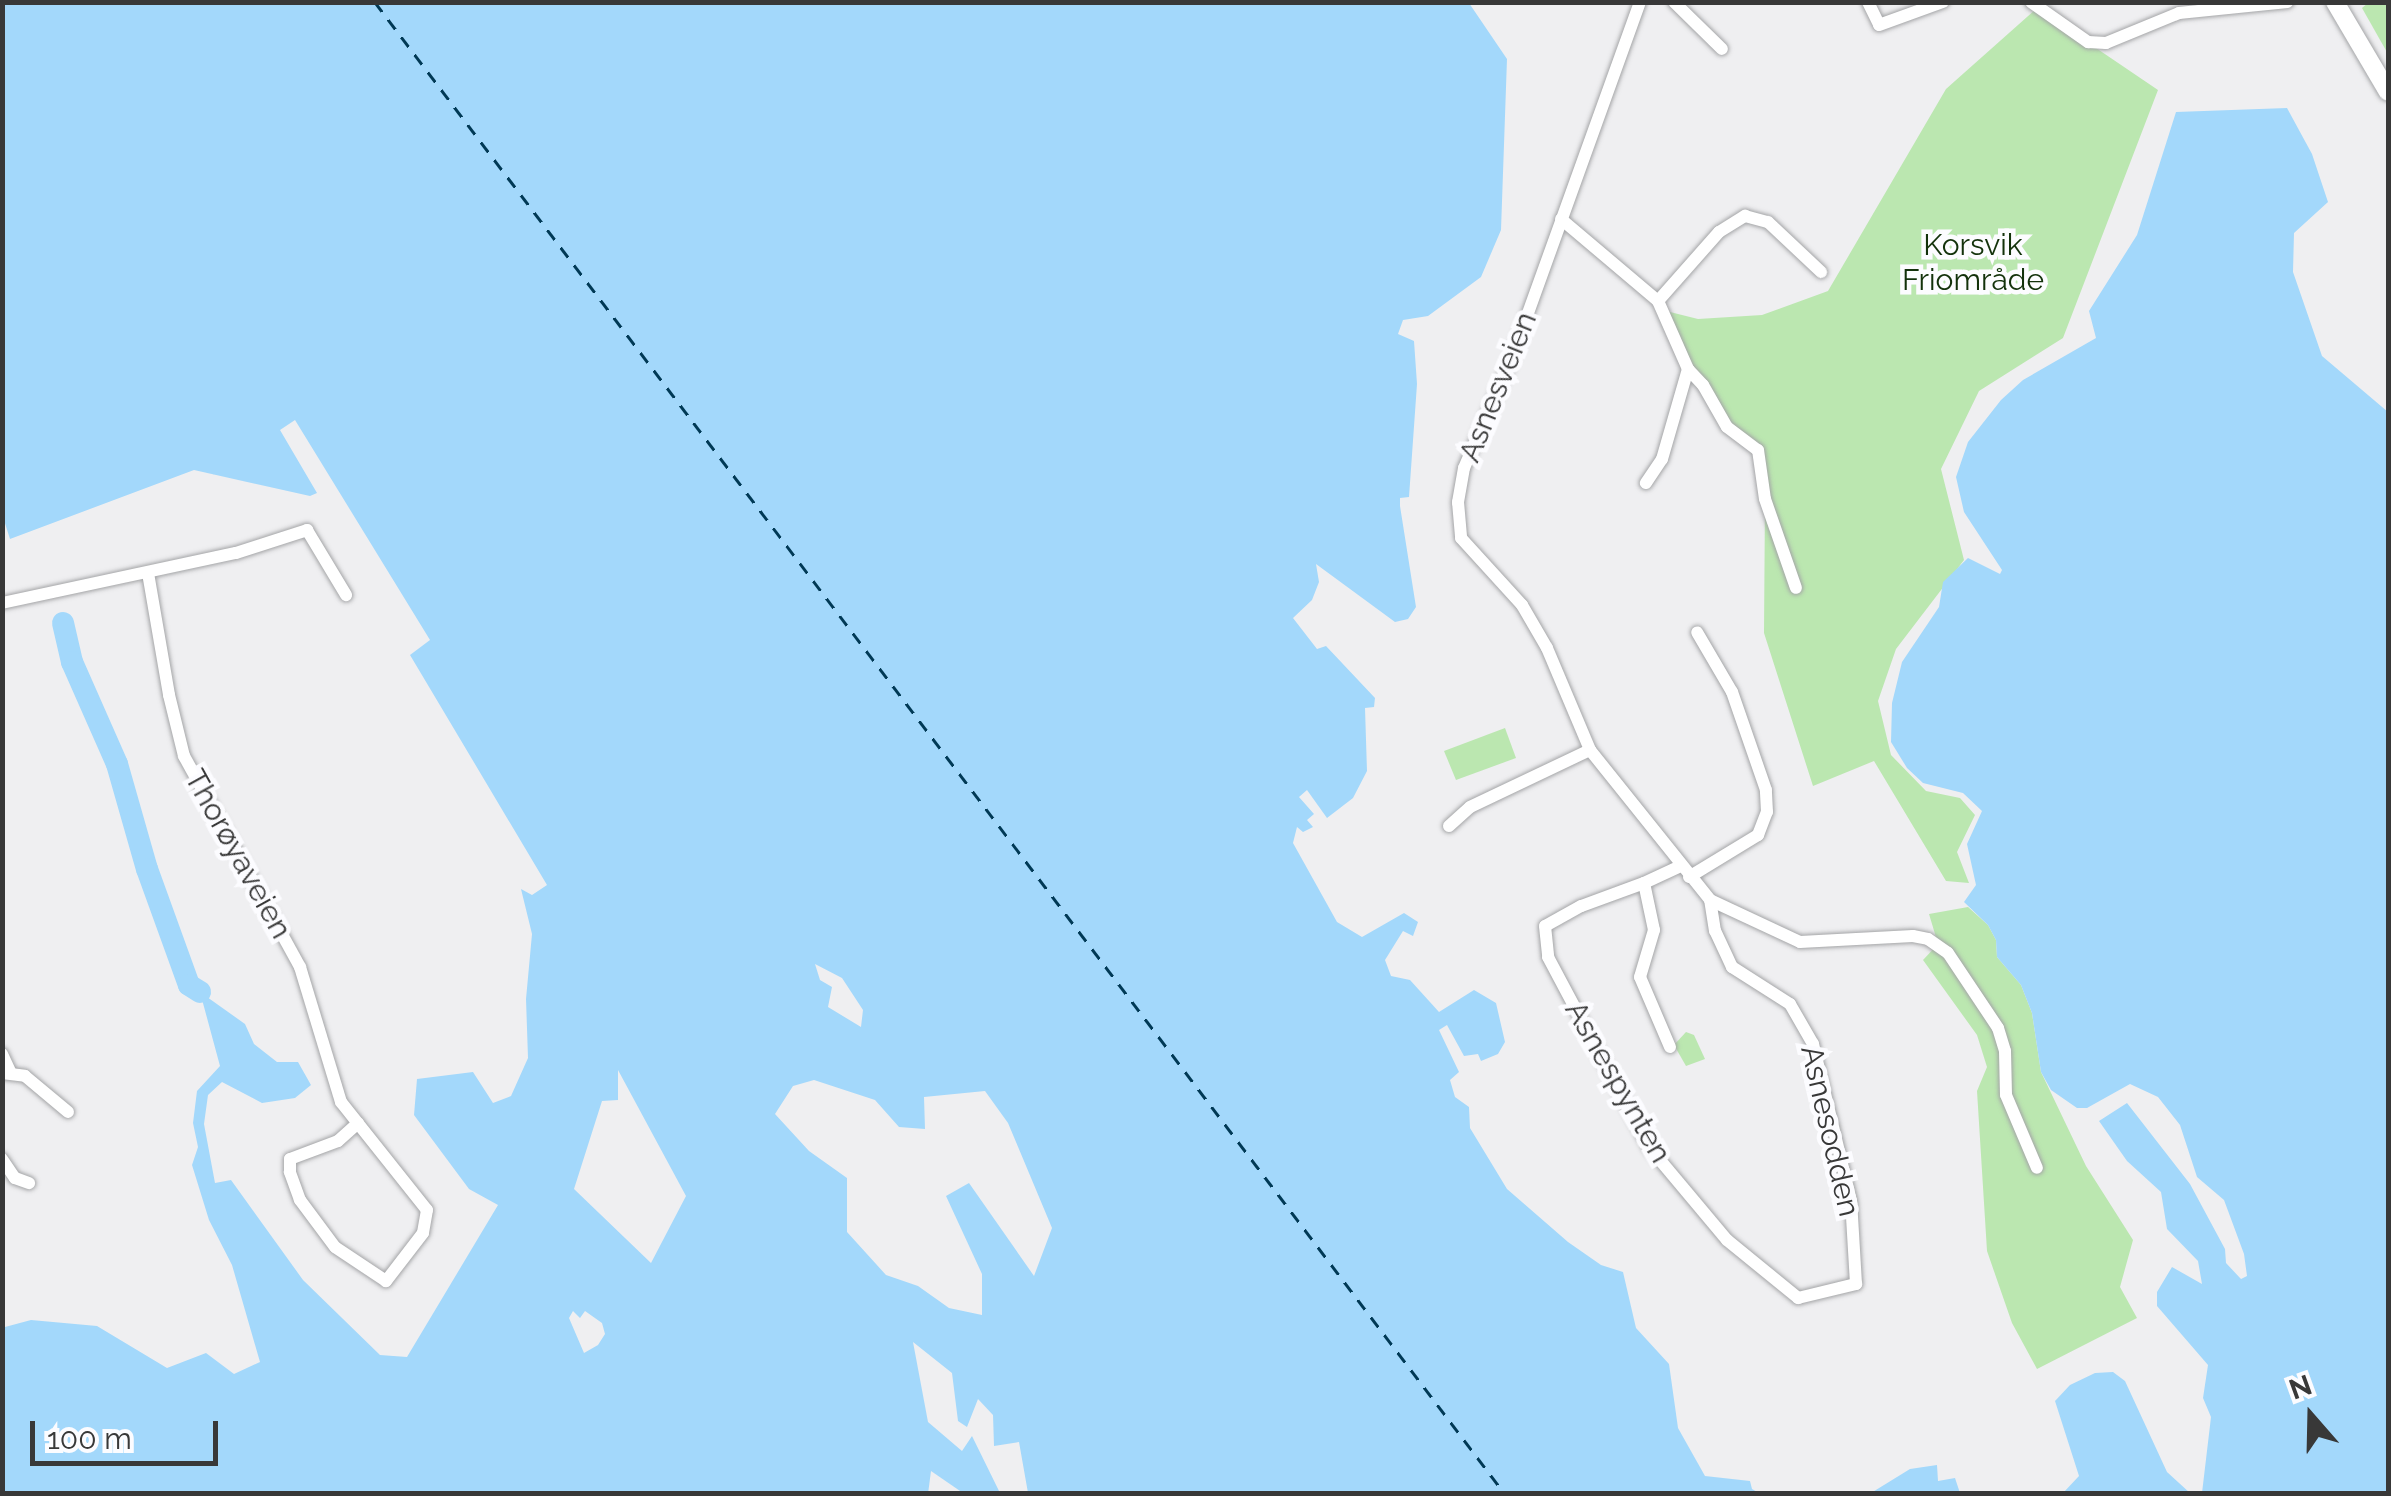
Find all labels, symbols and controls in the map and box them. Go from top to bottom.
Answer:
park label: Korsvik Friområde [1902,227,2044,298]
street label: Asnesveien [1452,307,1544,467]
street label: Thorøyaveien [177,763,299,945]
street label: Asnespynten [1557,995,1679,1169]
street label: Asnesodden [1793,1042,1867,1220]
north arrow [2261,1366,2361,1466]
text: N [2285,1368,2316,1406]
scale bar [35,1401,222,1463]
text: 100 m [47,1421,132,1456]

